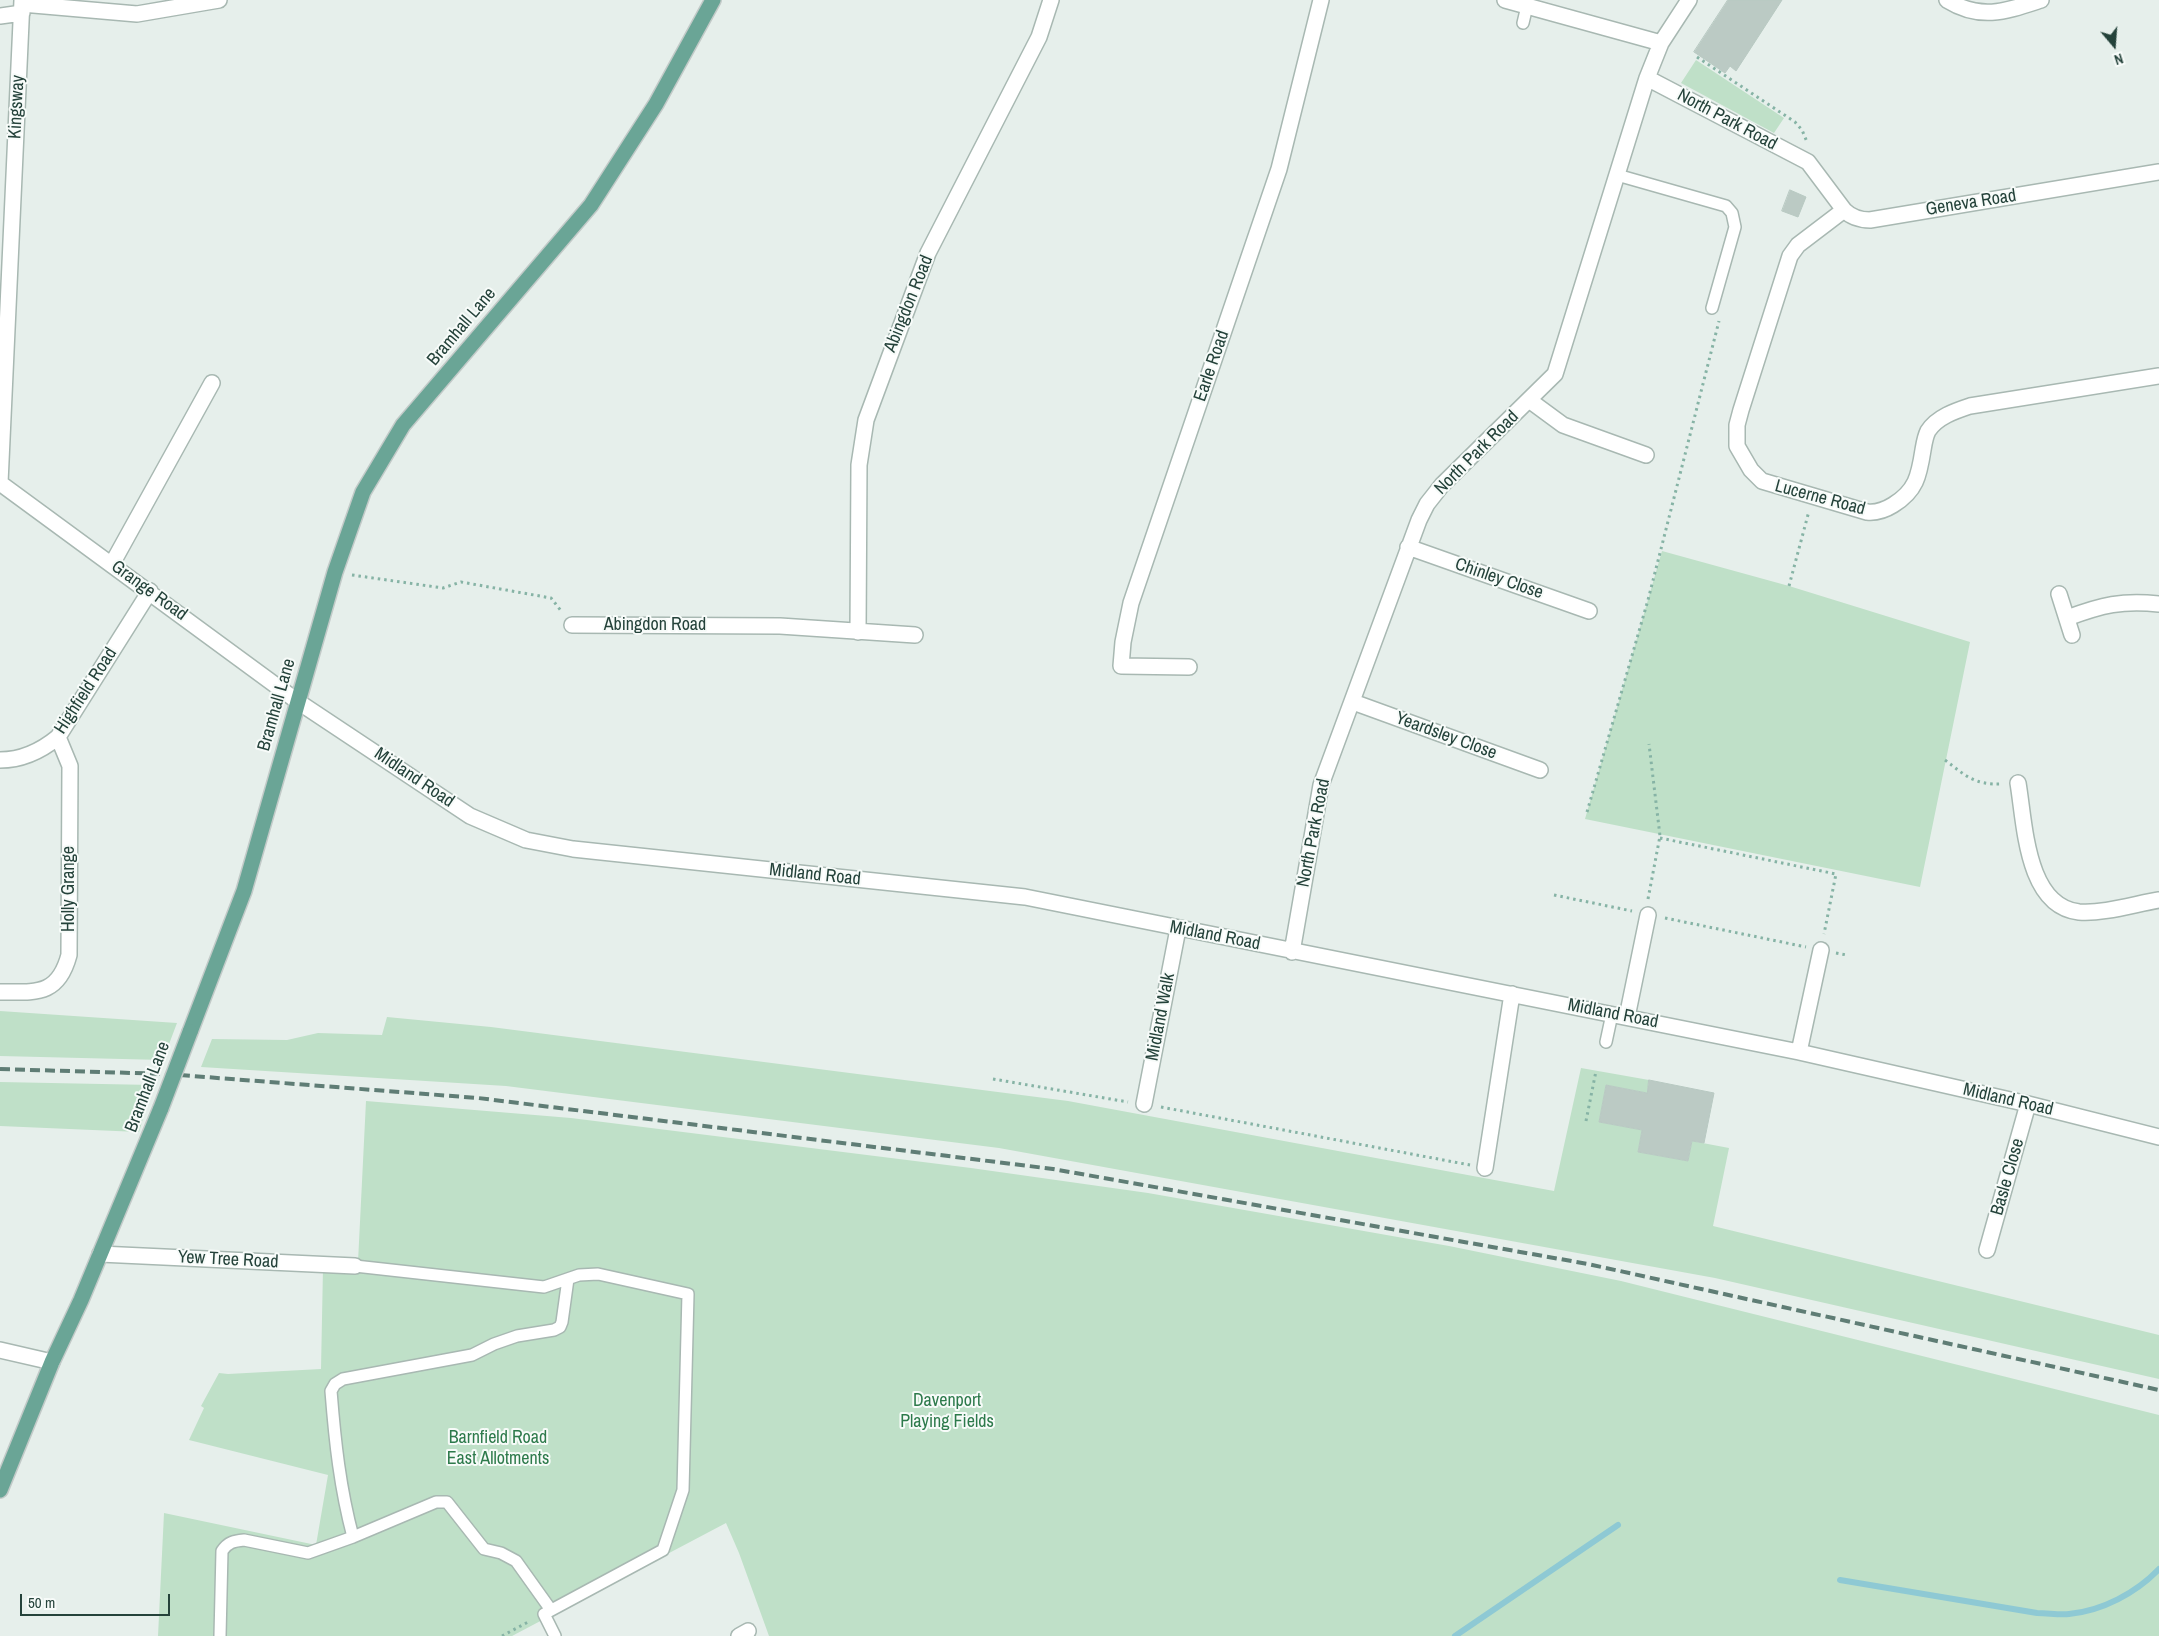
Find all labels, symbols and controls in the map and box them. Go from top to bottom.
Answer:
north arrow [2089,20,2139,70]
text: N [2112,49,2125,69]
street label: Kingsway [5,74,29,140]
street label: North Park Road [1673,85,1781,155]
street label: Geneva Road [1924,185,2018,221]
street label: Abingdon Road [880,252,938,356]
street label: Bramhall Lane [423,284,501,370]
street label: Earle Road [1190,328,1234,404]
street label: North Park Road [1430,406,1524,500]
street label: Lucerne Road [1772,476,1868,520]
street label: Chinley Close [1452,554,1546,604]
street label: Grange Road [107,556,191,626]
street label: Abingdon Road [604,614,706,636]
street label: Highfield Road [50,644,122,738]
street label: Bramhall Lane [254,656,300,754]
street label: Yeardsley Close [1392,708,1500,764]
street label: Midland Road [370,743,458,813]
street label: North Park Road [1293,777,1335,889]
street label: Holly Grange [58,846,80,932]
street label: Midland Road [768,859,862,891]
street label: Midland Road [1168,917,1262,955]
street label: Midland Walk [1142,971,1180,1063]
street label: Midland Road [1566,995,1660,1033]
street label: Bramhall Lane [121,1039,175,1135]
street label: Midland Road [1961,1079,2055,1121]
street label: Basle Close [1987,1136,2029,1218]
street label: Yew Tree Road [177,1247,279,1273]
park label: Davenport Playing Fields [900,1390,994,1432]
park label: Barnfield Road East Allotments [447,1427,549,1470]
scale bar [22,1584,172,1616]
text: 50 m [28,1592,55,1613]

